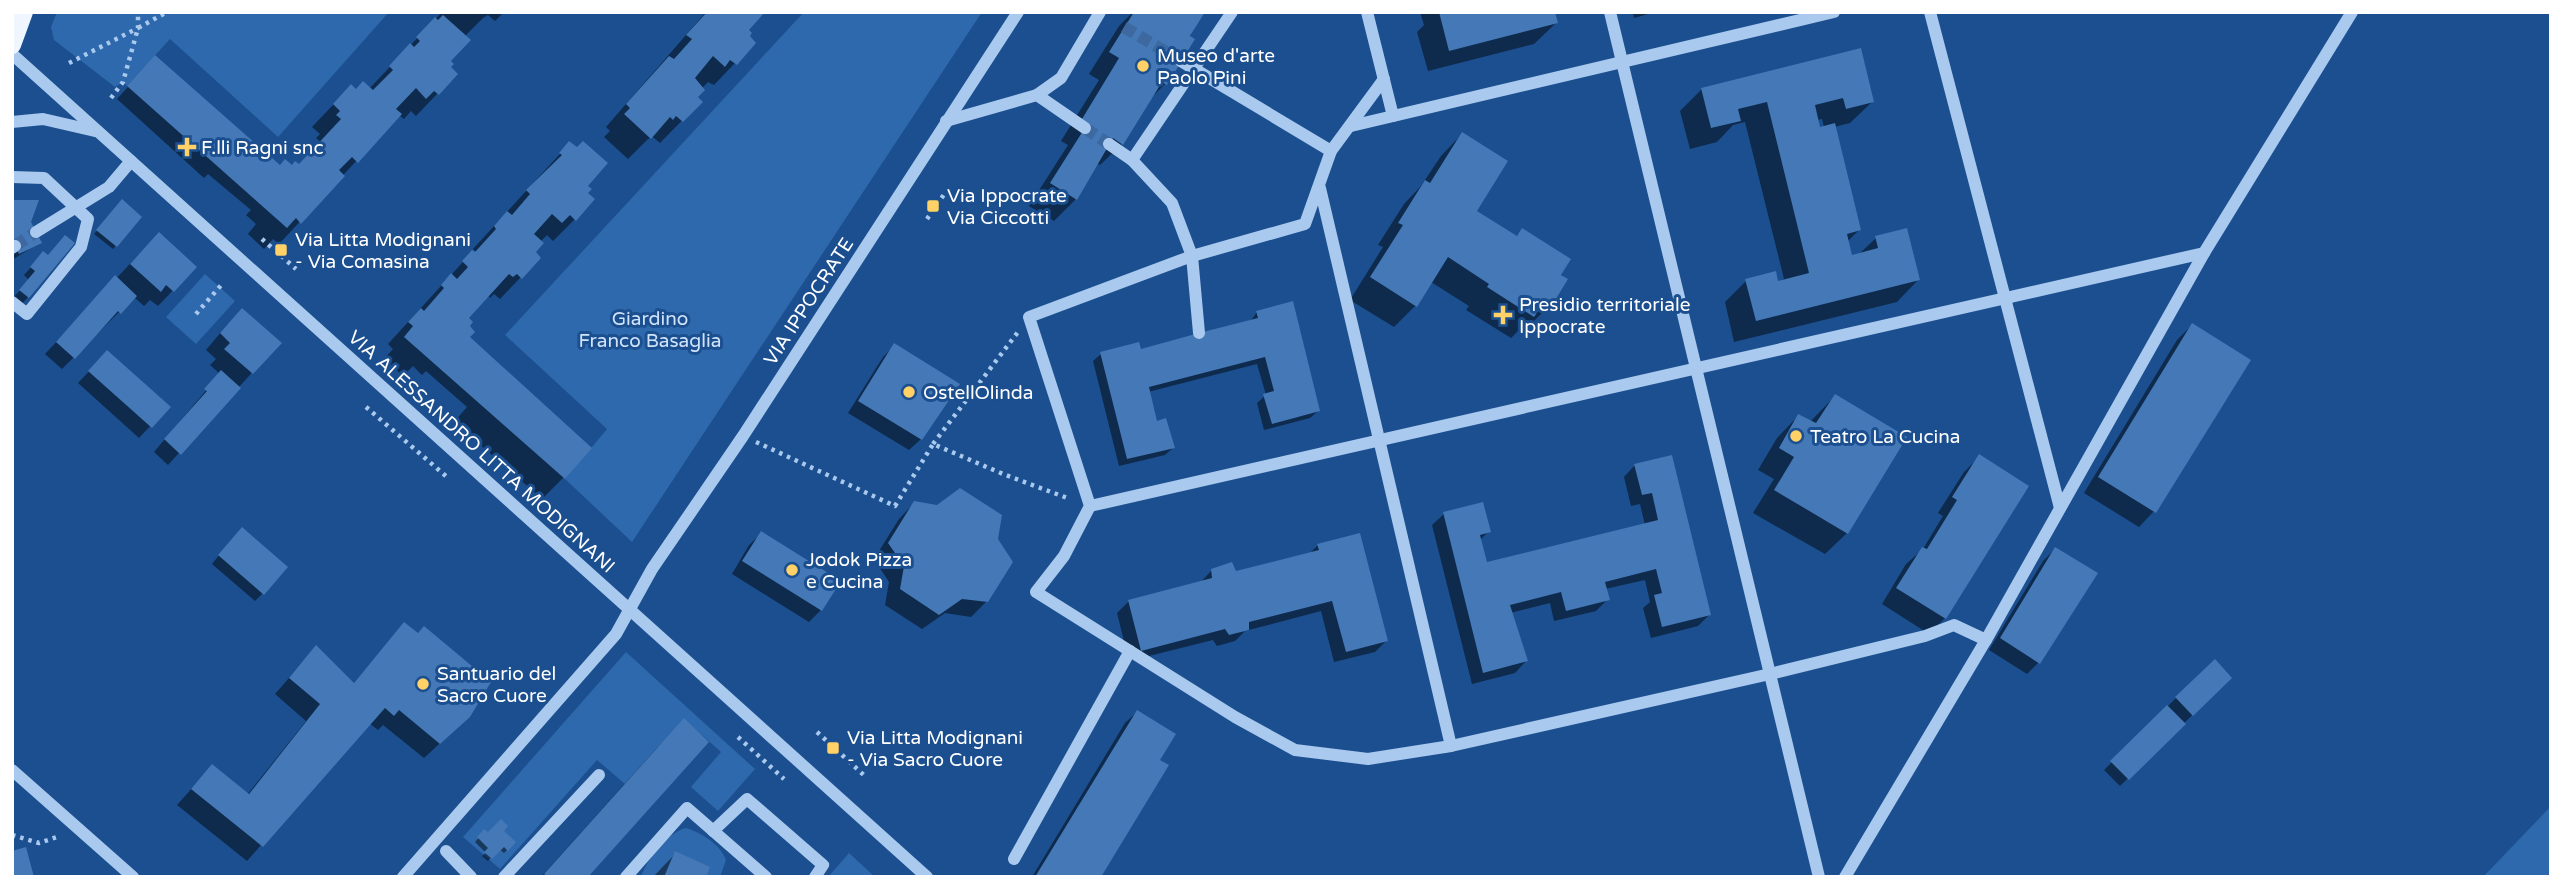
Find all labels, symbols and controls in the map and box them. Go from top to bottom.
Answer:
place label: Museo d'arte Paolo Pini [1157,45,1275,89]
marker: Museo d'arte Paolo Pini [1135,58,1151,74]
place label: F.lli Ragni snc [201,137,324,159]
marker: F.lli Ragni snc [179,139,195,155]
place label: Via Ippocrate Via Ciccotti [947,185,1067,229]
marker: Via Ippocrate Via Ciccotti [925,198,941,214]
place label: Via Litta Modignani - Via Comasina [295,229,471,273]
street label: VIA IPPOCRATE [759,234,858,369]
marker: Via Litta Modignani - Via Comasina [273,242,289,258]
place label: Presidio territoriale Ippocrate [1519,294,1690,338]
marker: Presidio territoriale Ippocrate [1493,305,1513,325]
park label: Giardino Franco Basaglia [579,308,721,352]
street label: VIA ALESSANDRO LITTA MODIGNANI [343,326,619,577]
place label: OstellOlinda [923,382,1033,404]
marker: OstellOlinda [901,384,917,400]
place label: Teatro La Cucina [1810,426,1961,448]
marker: Teatro La Cucina [1788,428,1804,444]
place label: Jodok Pizza e Cucina [806,549,912,593]
marker: Jodok Pizza e Cucina [784,562,800,578]
place label: Santuario del Sacro Cuore [437,663,556,707]
marker: Santuario del Sacro Cuore [415,676,431,692]
place label: Via Litta Modignani - Via Sacro Cuore [847,727,1023,771]
marker: Via Litta Modignani - Via Sacro Cuore [825,740,841,756]

